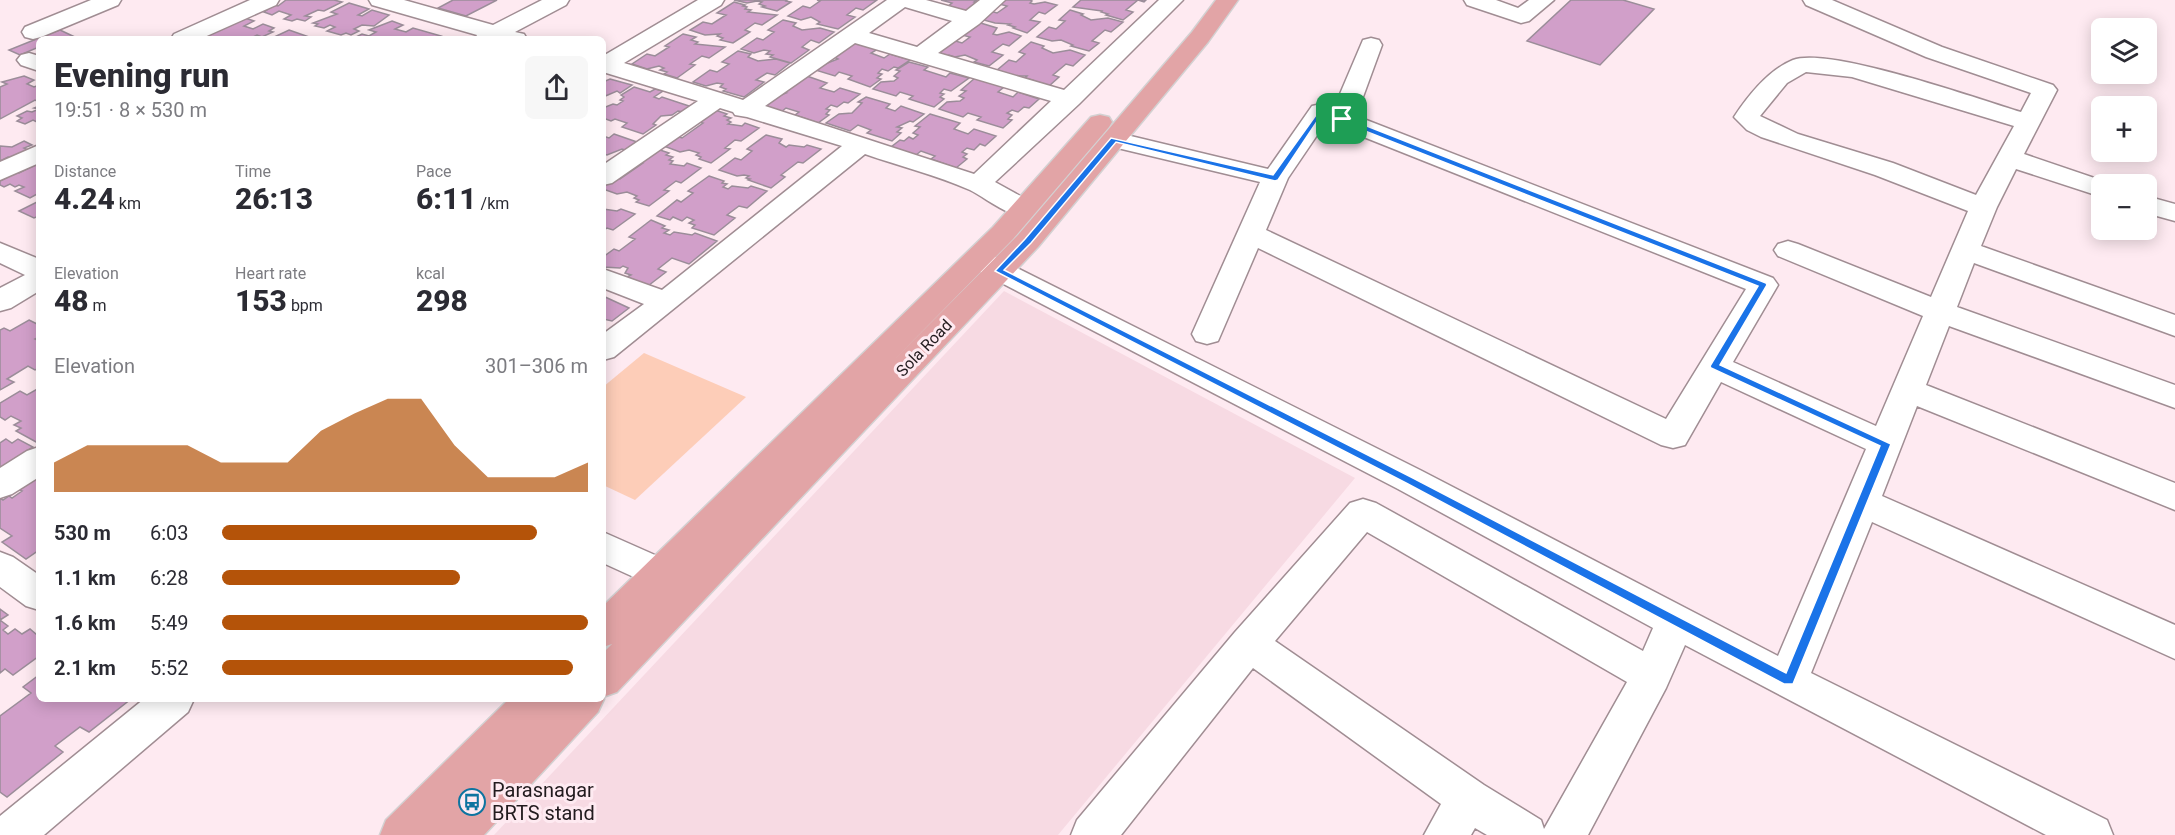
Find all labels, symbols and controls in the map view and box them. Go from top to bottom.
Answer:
map controls [2091,18,2157,240]
button: layers [2091,18,2157,84]
text: Evening run [54,56,229,95]
button: share [525,56,588,119]
pin [1316,93,1367,144]
button: + [2091,96,2157,162]
text: 19:51 · 8 × 530 m [54,98,207,122]
icon: arrive [1325,102,1358,135]
text: Distance [54,162,116,181]
text: Time [235,162,271,181]
text: Pace [416,162,452,181]
button: − [2091,174,2157,240]
text: 4.24 [54,181,115,216]
text: 26:13 [235,181,313,216]
text: 6:11 [416,181,477,216]
text: km [115,194,141,213]
text: /km [477,194,509,213]
text: Elevation [54,264,119,283]
text: Heart rate [235,264,306,283]
text: kcal [416,264,445,283]
text: 48 [54,283,89,318]
text: 153 [235,283,287,318]
text: 298 [416,283,468,318]
text: m [89,296,107,315]
text: bpm [287,296,323,315]
street label: Sola Road [892,316,956,380]
text: Elevation [54,354,135,378]
text: 301–306 m [485,354,588,378]
text: 530 m [54,521,111,545]
text: 6:03 [150,521,189,545]
text: 1.1 km [54,566,116,590]
text: 6:28 [150,566,189,590]
text: 1.6 km [54,611,116,635]
text: 5:49 [150,611,189,635]
text: 2.1 km [54,656,116,680]
text: 5:52 [150,656,189,680]
place label: Parasnagar BRTS stand [492,778,595,825]
bus stop icon: Parasnagar BRTS stand [457,787,487,817]

